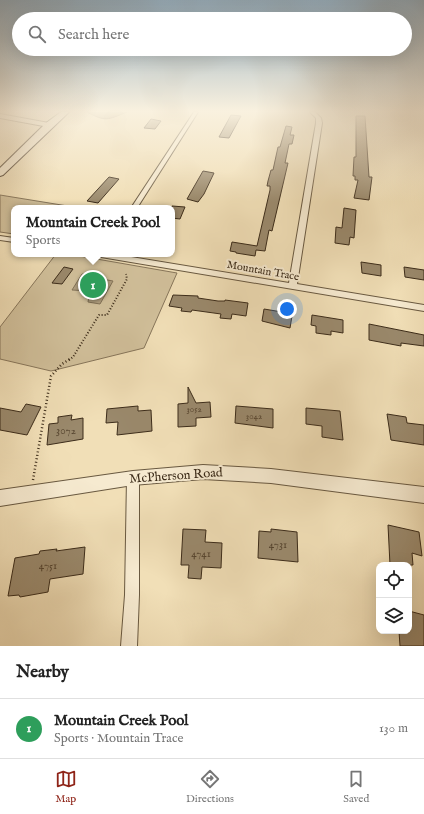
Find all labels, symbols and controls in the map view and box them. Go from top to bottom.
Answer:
search box [12,12,412,56]
icon: search [26,23,48,45]
text: Search here [58,25,129,44]
popup [11,205,175,257]
text: Mountain Creek Pool [26,213,160,232]
text: Sports [26,232,60,249]
street label: Mountain Trace [226,258,300,284]
pin: 1 [80,270,106,300]
your location [277,299,297,319]
house number: 3052 [186,404,202,415]
house number: 3042 [246,411,262,422]
house number: 3072 [56,424,76,438]
street label: McPherson Road [129,464,223,488]
house number: 4731 [269,538,287,552]
house number: 4741 [191,547,211,561]
house number: 4751 [39,559,57,573]
map controls [376,562,412,634]
button: locate [376,562,412,598]
button: layers [376,598,412,634]
text: Nearby [16,662,69,683]
text: Mountain Creek Pool [54,711,188,730]
text: 1 [27,720,31,737]
text: 130 m [379,720,408,737]
text: Sports · Mountain Trace [54,730,183,747]
tab: Map [55,768,77,806]
tab: Directions [186,768,234,806]
tab: Saved [343,768,369,806]

